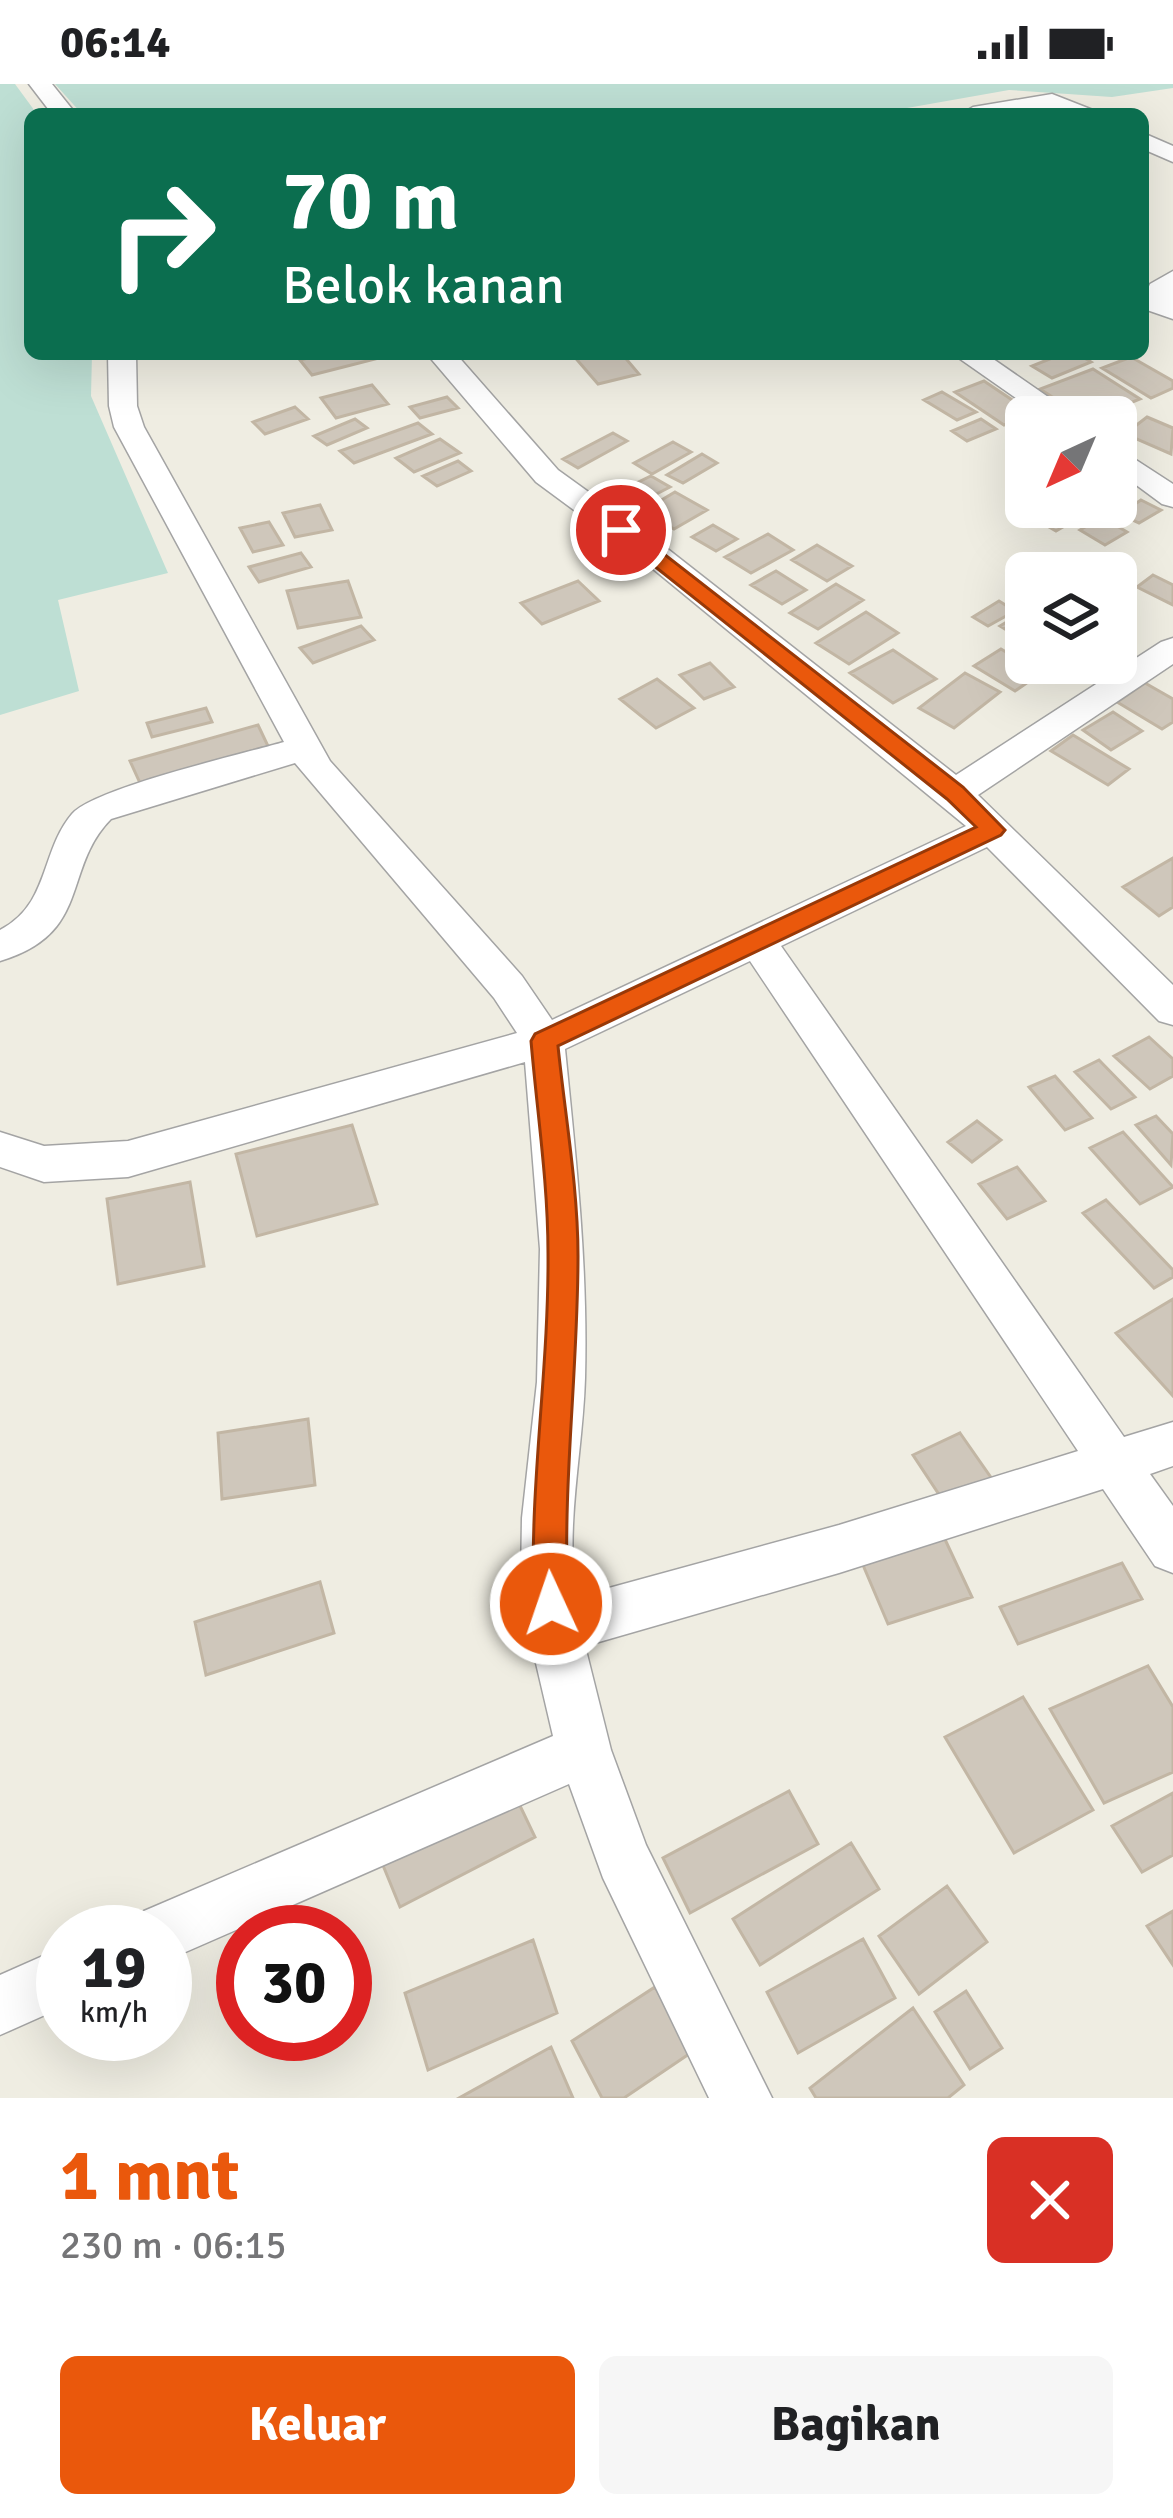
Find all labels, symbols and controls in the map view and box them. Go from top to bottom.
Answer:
text: 06:14 [60,15,170,70]
text: 70 m [282,149,459,253]
icon: right [84,156,240,312]
text: Belok kanan [282,252,565,319]
north arrow [1005,396,1137,528]
map controls [1005,396,1137,684]
pin [570,479,672,581]
icon: arrive [588,497,654,563]
button: layers [1005,552,1137,684]
position arrow [488,1541,614,1667]
speed limit sign: 30 [216,1905,372,2061]
text: 19 [82,1931,146,2005]
text: km/h [80,1994,148,2031]
text: 1 mnt [60,2131,239,2220]
button: close [987,2137,1113,2263]
text: 230 m · 06:15 [60,2221,287,2269]
button: Keluar [60,2356,575,2494]
button: Bagikan [599,2356,1113,2494]

